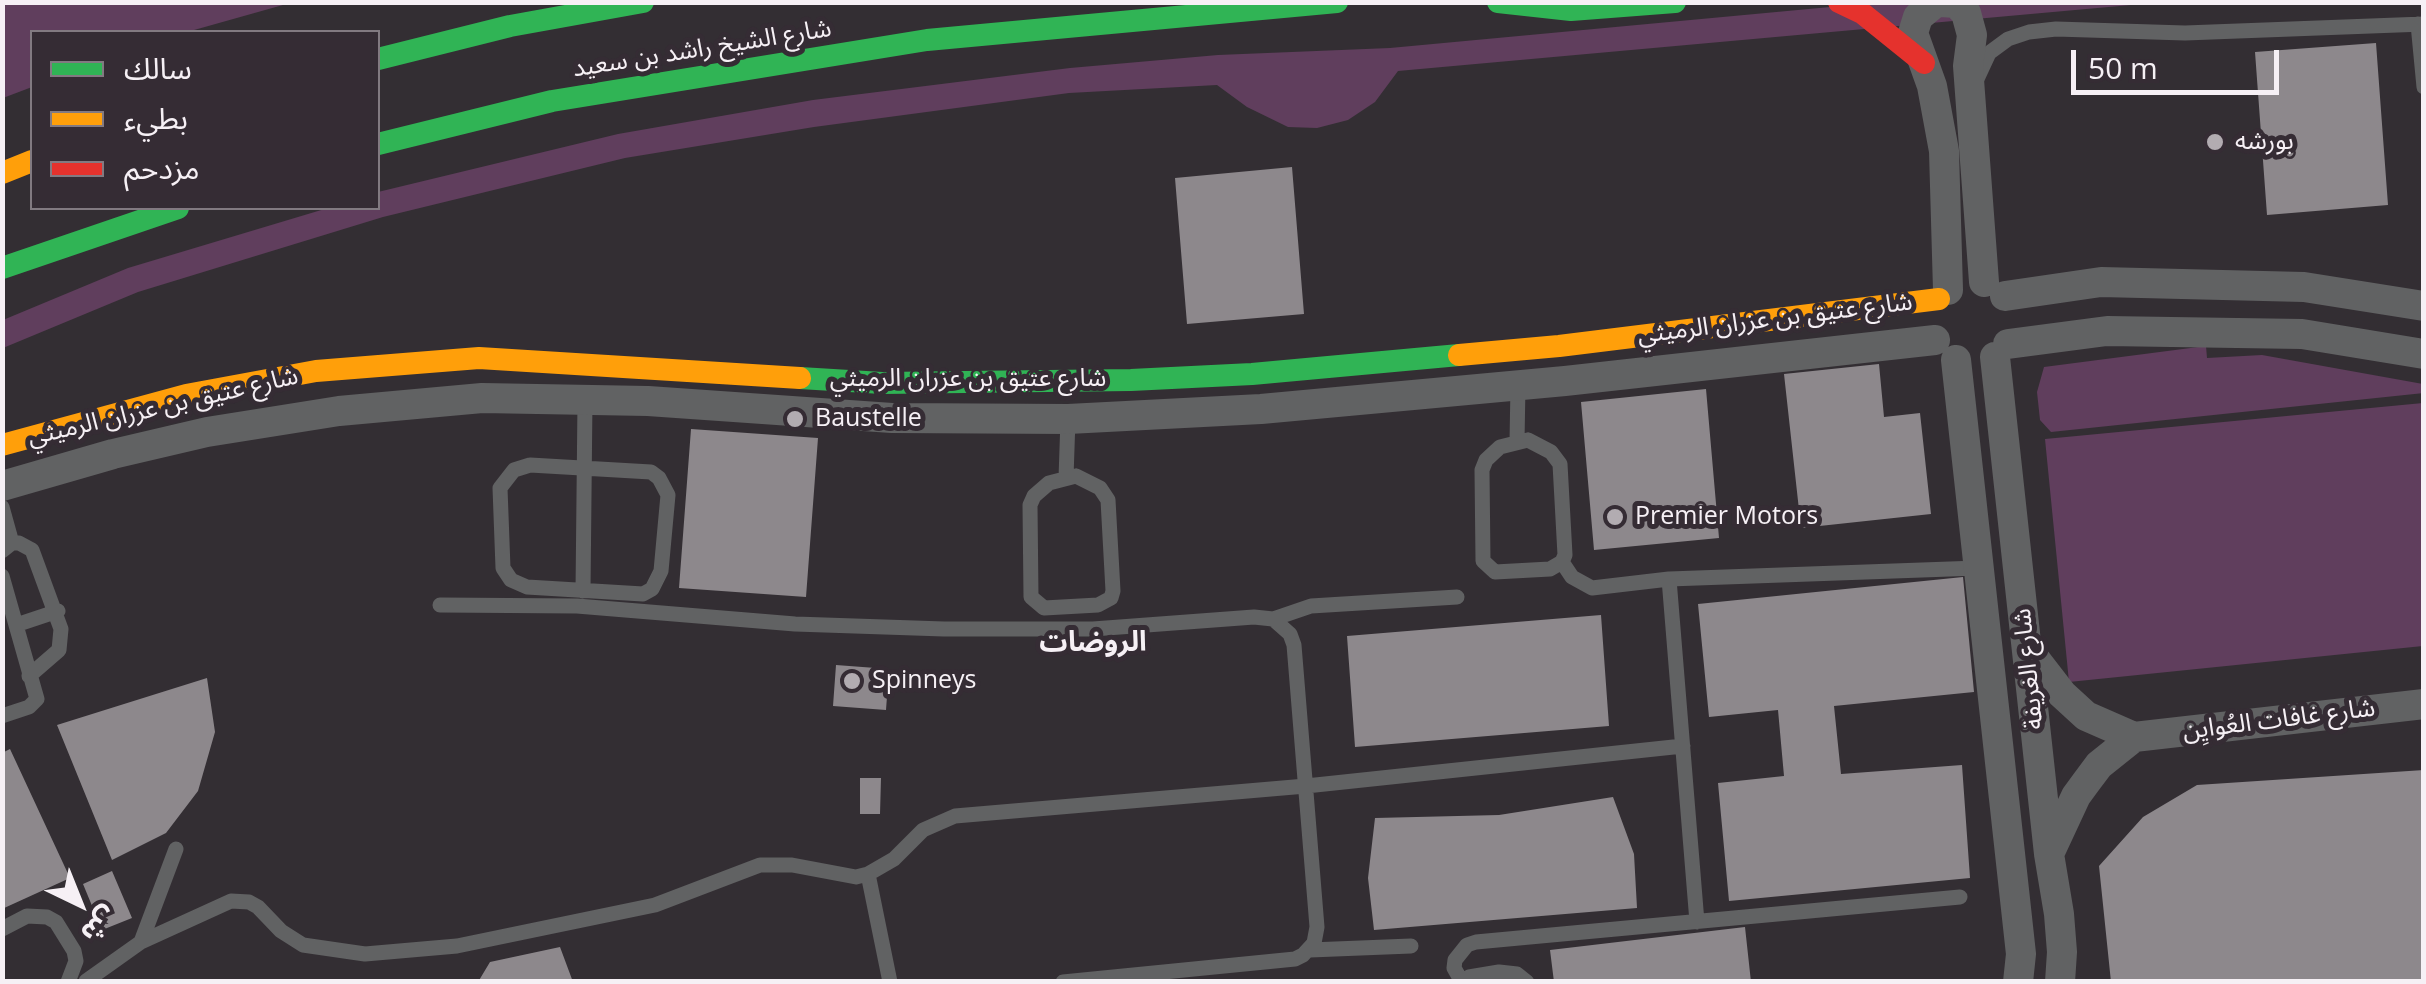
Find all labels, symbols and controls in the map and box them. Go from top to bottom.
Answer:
street label: شارع الشيخ راشد بن سعيد [570,14,834,84]
legend [30,30,380,210]
scale bar [2076,30,2284,92]
text: سالك [124,47,192,88]
text: 50 m [2088,47,2158,88]
text: بطيء [124,97,188,138]
place label: بورشه [2235,127,2294,157]
marker: بورشه [2204,131,2226,153]
text: مزدحم [124,147,200,188]
street label: شارع عتيق بن عزران الرميثي [1636,287,1914,351]
street label: شارع عتيق بن عزران الرميثي [25,361,301,453]
street label: شارع عتيق بن عزران الرميثي [830,364,1106,394]
place label: Baustelle [815,404,922,434]
marker: Baustelle [784,408,806,430]
place label: Premier Motors [1635,502,1818,532]
marker: Premier Motors [1604,506,1626,528]
street label: شارع الغريفة [2008,607,2050,731]
district label: الروضات [1039,626,1147,660]
place label: Spinneys [872,666,976,696]
marker: Spinneys [841,670,863,692]
street label: شارع غافات العُوايِن [2181,693,2377,747]
north arrow [30,854,130,954]
text: ش [73,899,127,953]

